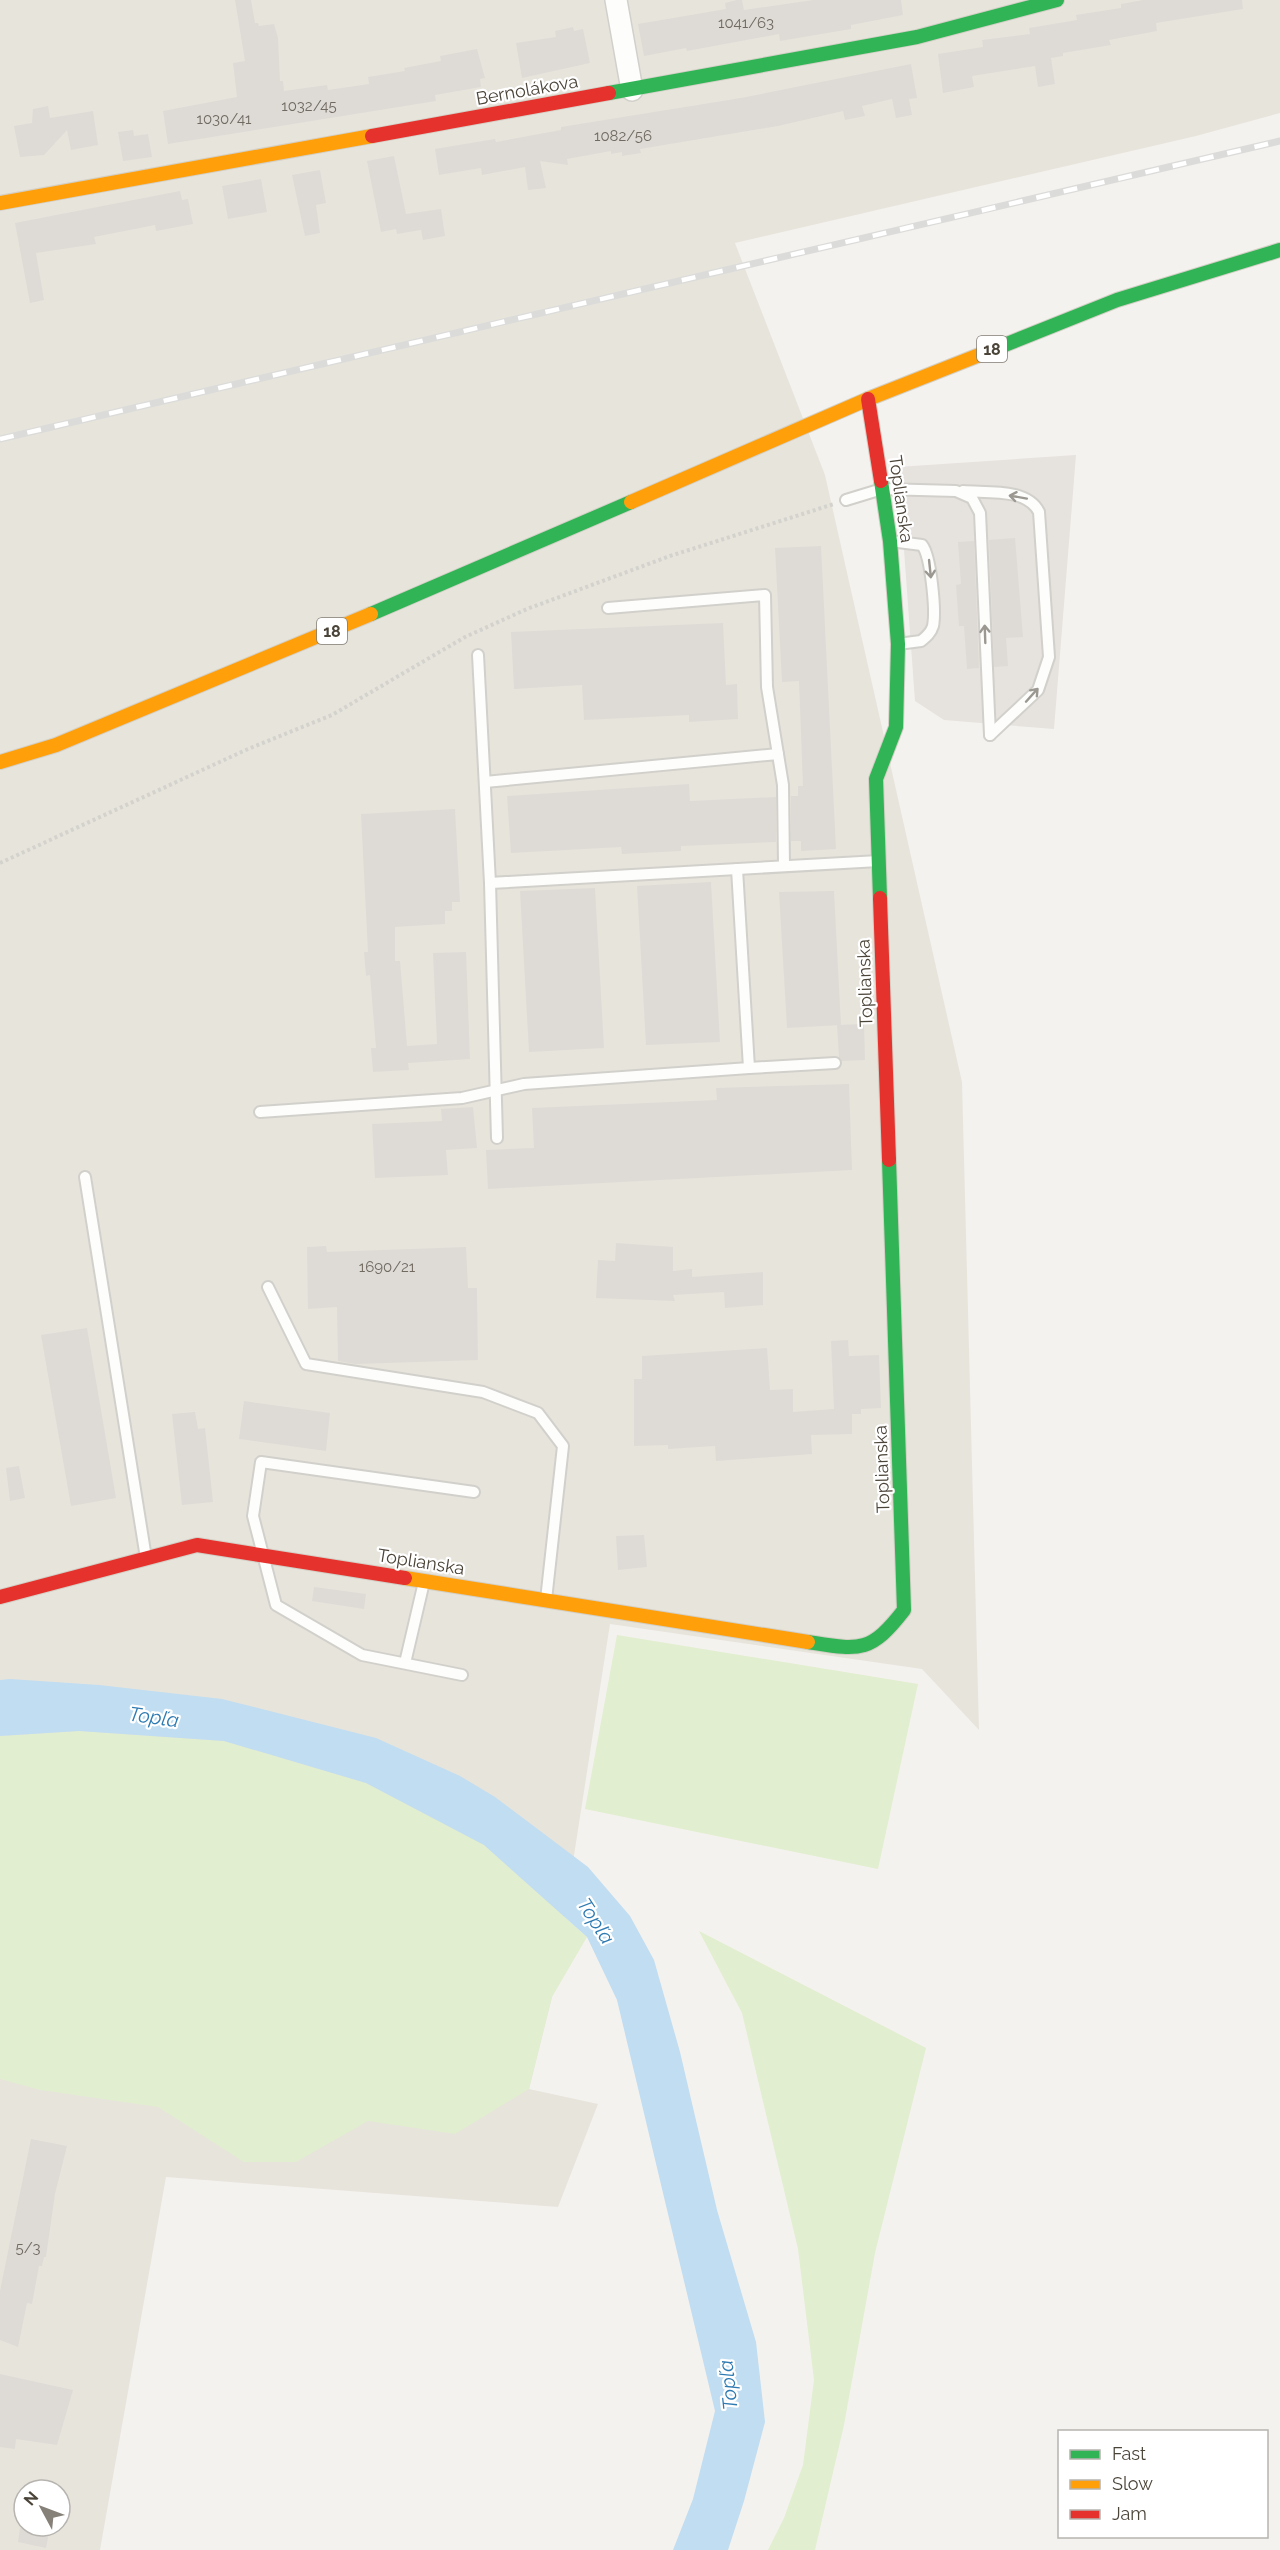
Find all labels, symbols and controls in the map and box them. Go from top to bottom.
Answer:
house number: 1041/63 [718,14,774,32]
street label: Bernolákova [474,70,580,109]
house number: 1032/45 [281,97,337,115]
house number: 1030/41 [197,110,252,128]
house number: 1082/56 [594,127,652,145]
road number: 18 [977,336,1007,362]
street label: Toplianska [885,454,918,544]
one-way arrow [1009,491,1028,502]
one-way arrow [925,558,936,578]
road number: 18 [317,618,347,644]
one-way arrow [980,625,991,645]
one-way arrow [1025,687,1039,702]
street label: Toplianska [852,939,877,1027]
house number: 1690/21 [359,1258,416,1276]
street label: Toplianska [869,1425,894,1513]
street label: Toplianska [376,1544,466,1579]
water label: Topľa [127,1702,181,1732]
water label: Topľa [572,1893,620,1949]
house number: 5/3 [16,2239,40,2257]
water label: Topľa [713,2359,743,2411]
legend [1058,2430,1268,2538]
text: Fast [1112,2443,1146,2464]
text: Slow [1112,2473,1153,2494]
north arrow [12,2478,72,2538]
text: N [20,2488,42,2509]
text: Jam [1112,2503,1147,2524]

